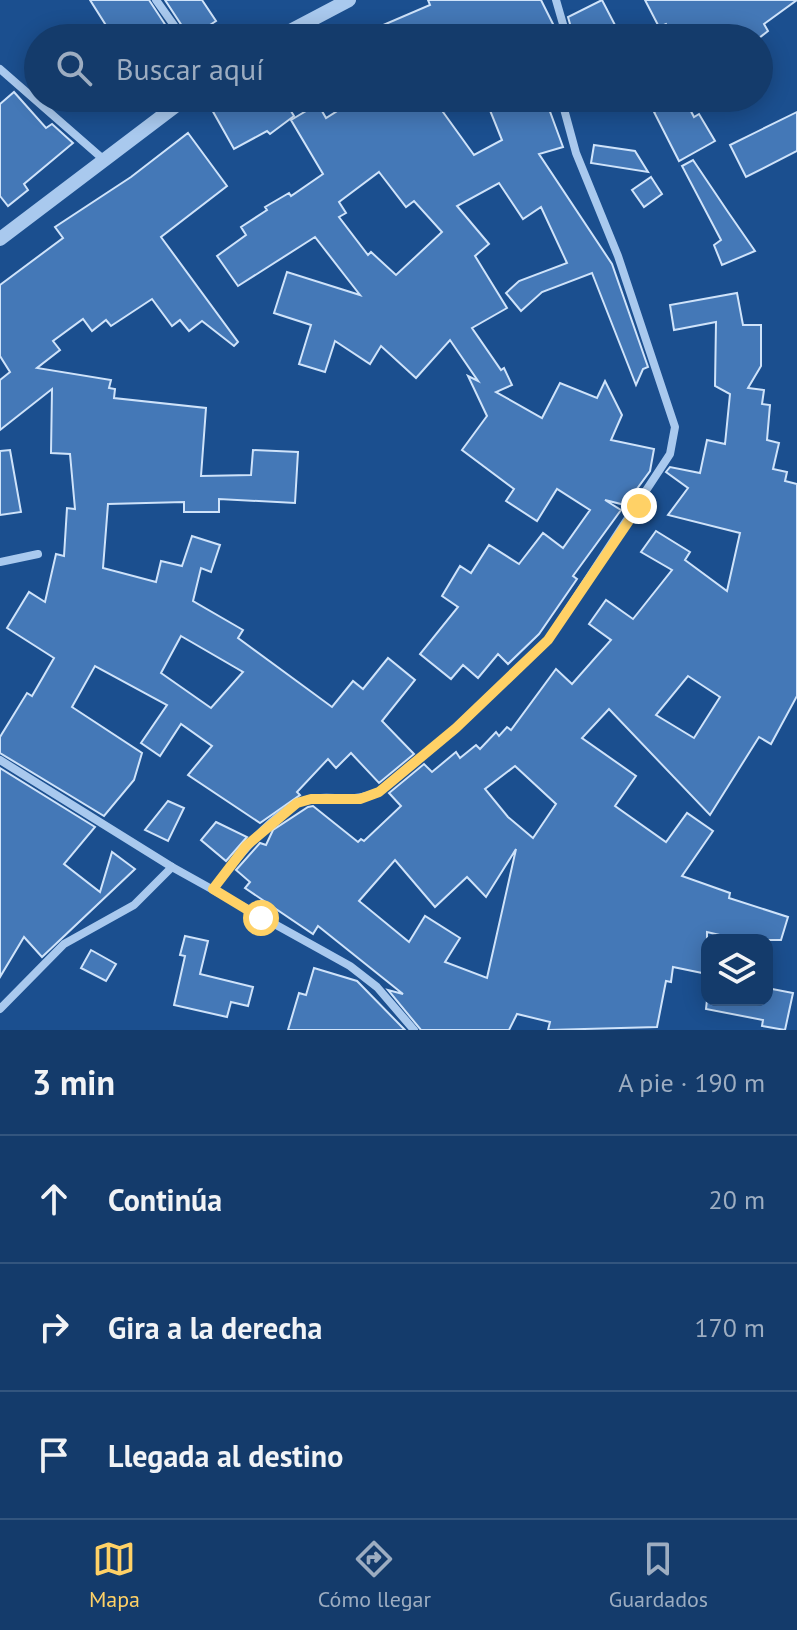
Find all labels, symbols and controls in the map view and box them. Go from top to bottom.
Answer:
search box [24,24,773,112]
icon: search [52,46,96,90]
text: Buscar aquí [116,49,264,88]
route end [621,488,657,524]
route start [243,900,279,936]
map controls [701,934,773,1006]
button: layers [701,934,773,1006]
text: 3 min [32,1060,115,1104]
text: A pie · 190 m [618,1066,765,1099]
icon: ahead [32,1177,76,1221]
text: Continúa [108,1180,222,1219]
text: 20 m [709,1183,765,1216]
icon: right [32,1305,76,1349]
text: Gira a la derecha [108,1308,322,1347]
text: 170 m [694,1311,765,1344]
icon: arrive [32,1433,76,1477]
text: Llegada al destino [108,1436,343,1475]
tab: Mapa [89,1537,140,1613]
tab: Cómo llegar [318,1537,431,1613]
tab: Guardados [609,1537,708,1613]

